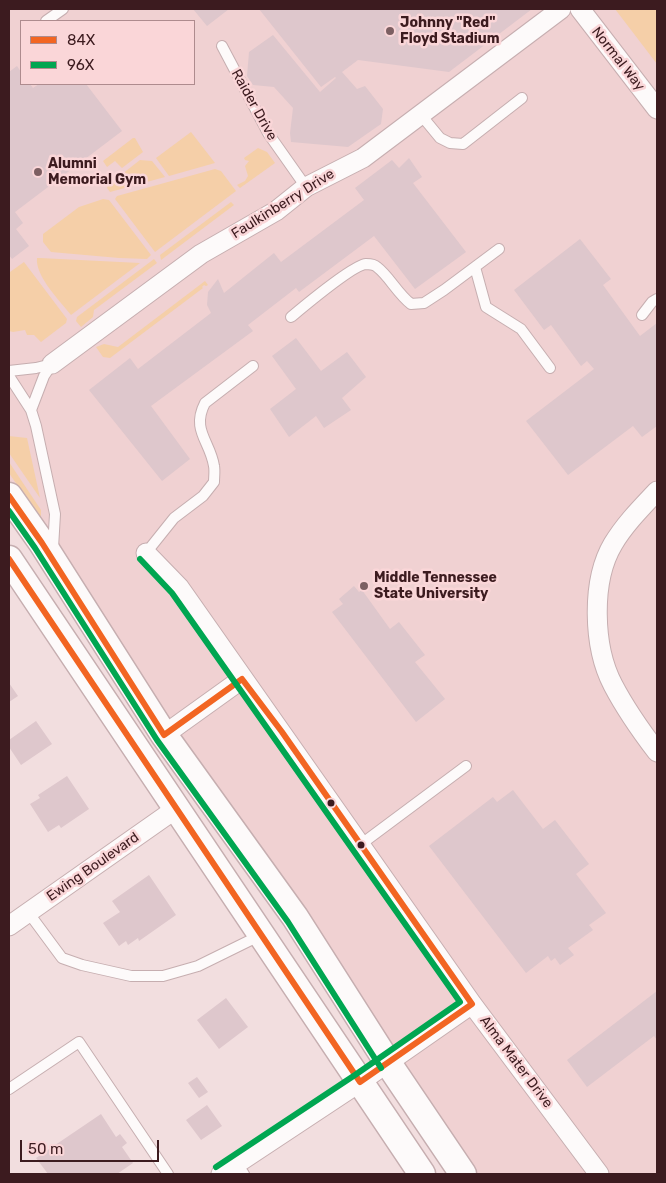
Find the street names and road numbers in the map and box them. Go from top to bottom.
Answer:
street label: Normal Way [588,24,648,94]
street label: Raider Drive [228,66,280,144]
street label: Faulkinberry Drive [228,166,338,242]
street label: Ewing Boulevard [44,829,142,905]
street label: Alma Mater Drive [476,1013,556,1111]

